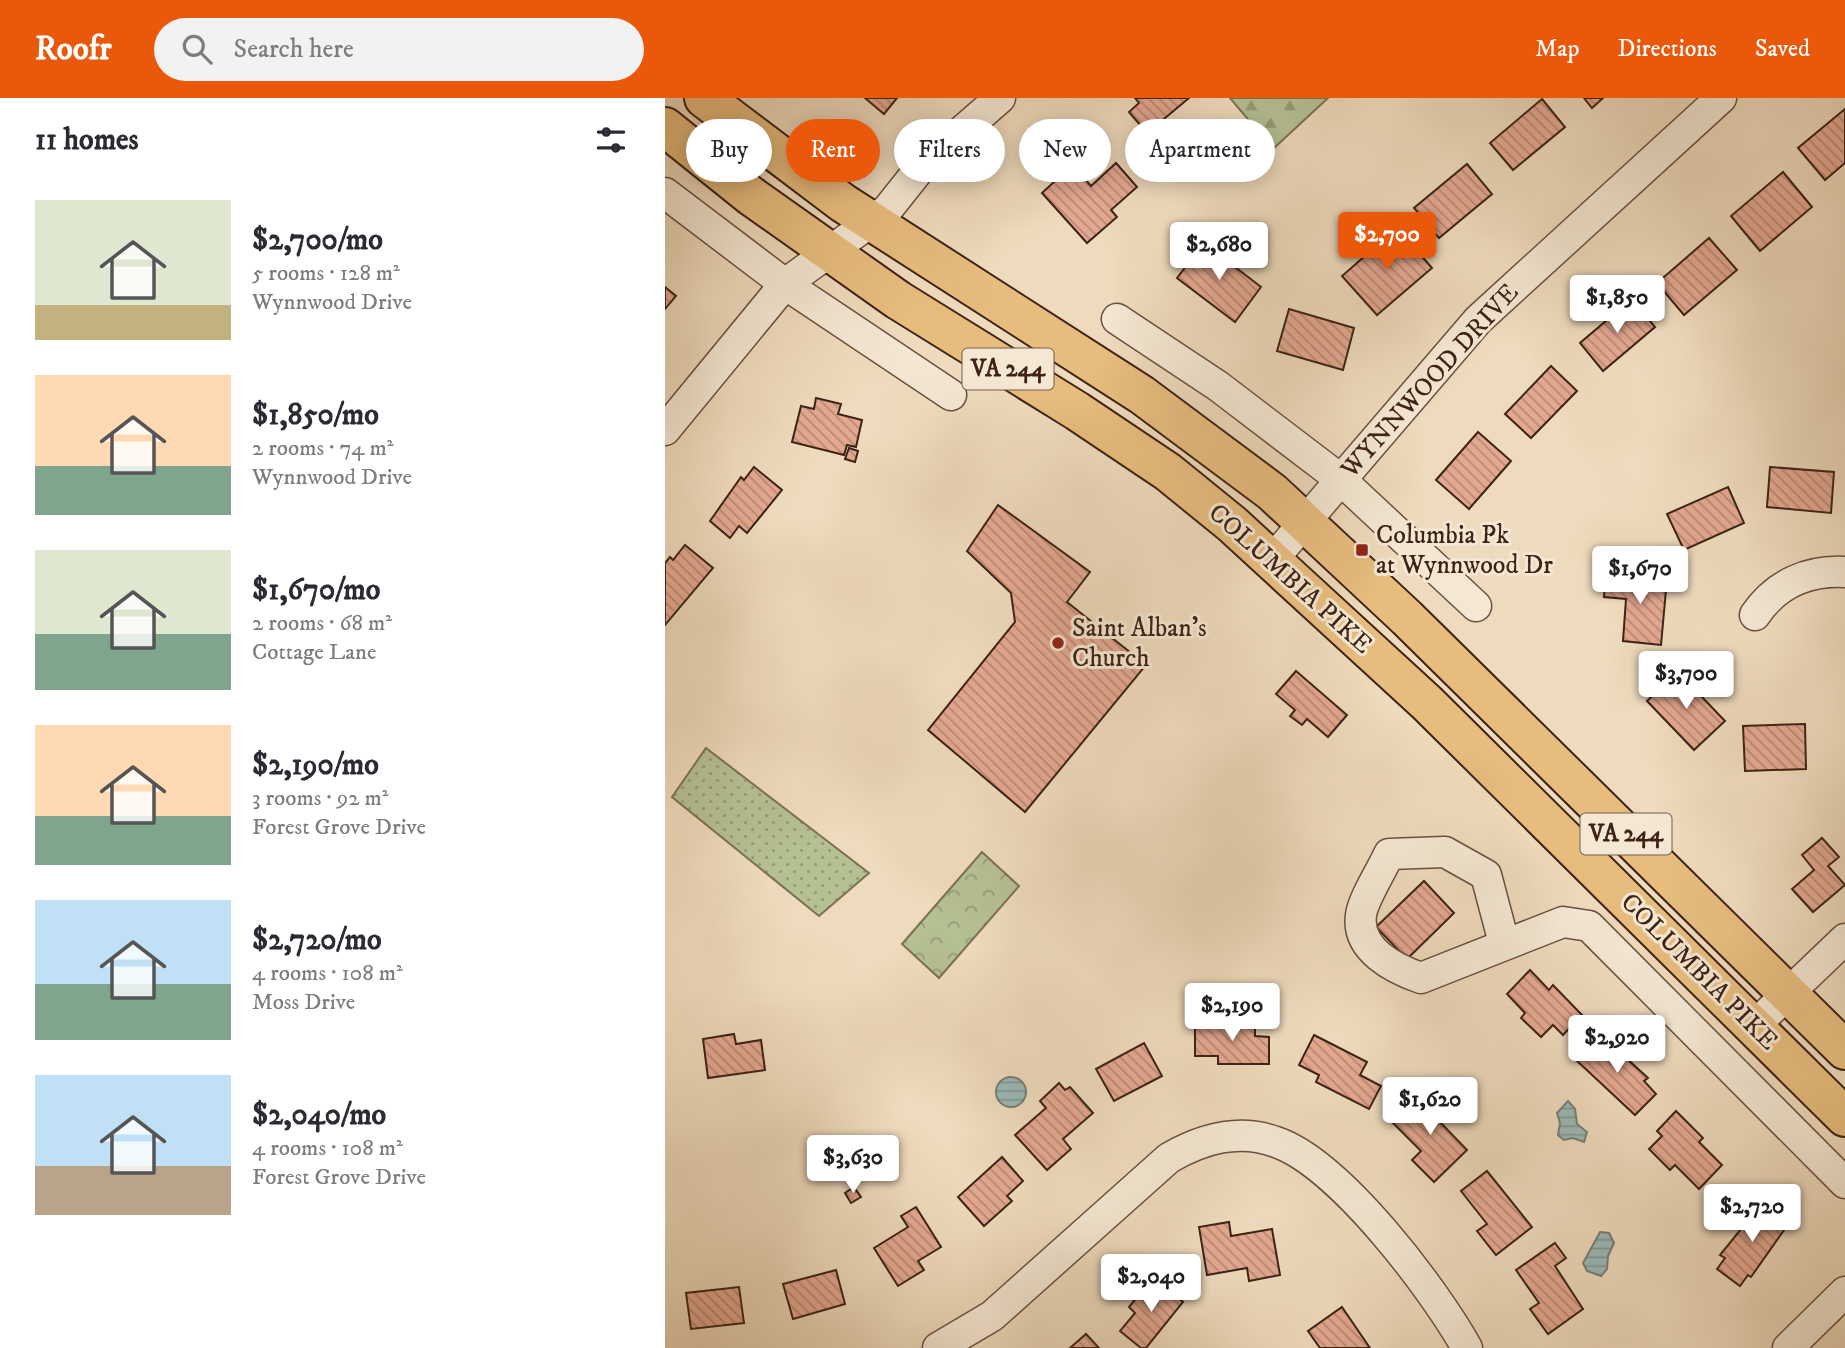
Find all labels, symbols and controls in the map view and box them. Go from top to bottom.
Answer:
search box [154,18,644,81]
text: Roofr [35,29,112,70]
icon: search [178,30,216,68]
text: Search here [234,33,354,66]
text: Map [1535,34,1580,64]
text: Directions [1618,34,1717,64]
text: Saved [1755,34,1810,64]
chip: Buy [686,119,772,182]
chip: Rent [786,119,880,182]
chip: Filters [894,119,1005,182]
chip: New [1019,119,1111,182]
chip: Apartment [1125,119,1275,182]
icon: filters [592,121,630,159]
text: 11 homes [35,122,139,159]
pin: $2,700 [1330,212,1444,272]
text: $2,700 [1354,220,1420,249]
text: $2,700/mo [252,222,383,259]
pin: $2,680 [1162,222,1276,282]
icon: home [91,228,175,312]
text: $2,680 [1186,230,1252,259]
text: 5 rooms · 128 m² [252,259,400,288]
pin: $1,850 [1560,275,1674,335]
street label: WYNNWOOD DRIVE [1333,277,1526,486]
text: $1,850 [1586,283,1648,312]
text: Wynnwood Drive [252,288,412,317]
road number: VA 244 [963,348,1053,390]
text: $1,850/mo [252,397,379,434]
icon: home [91,403,175,487]
text: 2 rooms · 74 m² [252,434,393,463]
text: Wynnwood Drive [252,463,412,492]
street label: COLUMBIA PIKE [1201,497,1379,661]
place label: Columbia Pk at Wynnwood Dr [1376,519,1553,582]
marker: Columbia Pk at Wynnwood Dr [1354,542,1370,558]
pin: $1,670 [1583,546,1697,606]
text: $1,670 [1608,554,1672,583]
text: $1,670/mo [252,572,380,609]
icon: home [91,578,175,662]
text: 2 rooms · 68 m² [252,609,392,638]
place label: Saint Alban's Church [1072,612,1207,675]
marker: Saint Alban's Church [1050,635,1066,651]
text: Cottage Lane [252,638,376,667]
pin: $3,700 [1629,652,1743,711]
text: $3,700 [1655,659,1717,688]
text: $2,190/mo [252,747,379,784]
icon: home [91,753,175,837]
text: 3 rooms · 92 m² [252,784,389,813]
text: Forest Grove Drive [252,813,426,842]
road number: VA 244 [1581,814,1671,854]
street label: COLUMBIA PIKE [1613,886,1785,1058]
text: $2,720/mo [252,922,382,959]
icon: home [91,928,175,1012]
text: 4 rooms · 108 m² [252,959,403,988]
pin: $2,190 [1175,984,1289,1043]
text: Moss Drive [252,988,355,1017]
text: $2,190 [1201,991,1263,1020]
pin: $2,920 [1560,1016,1674,1075]
text: $2,920 [1584,1023,1650,1052]
pin: $1,620 [1373,1077,1487,1137]
text: $1,620 [1399,1085,1461,1114]
text: $2,040/mo [252,1097,386,1134]
icon: home [91,1103,175,1187]
text: 4 rooms · 108 m² [252,1134,403,1163]
pin: $3,630 [796,1136,910,1195]
text: $3,630 [823,1143,883,1172]
text: Forest Grove Drive [252,1163,426,1192]
pin: $2,720 [1695,1184,1809,1244]
text: $2,720 [1720,1192,1784,1221]
pin: $2,040 [1094,1254,1208,1314]
text: $2,040 [1117,1262,1185,1291]

